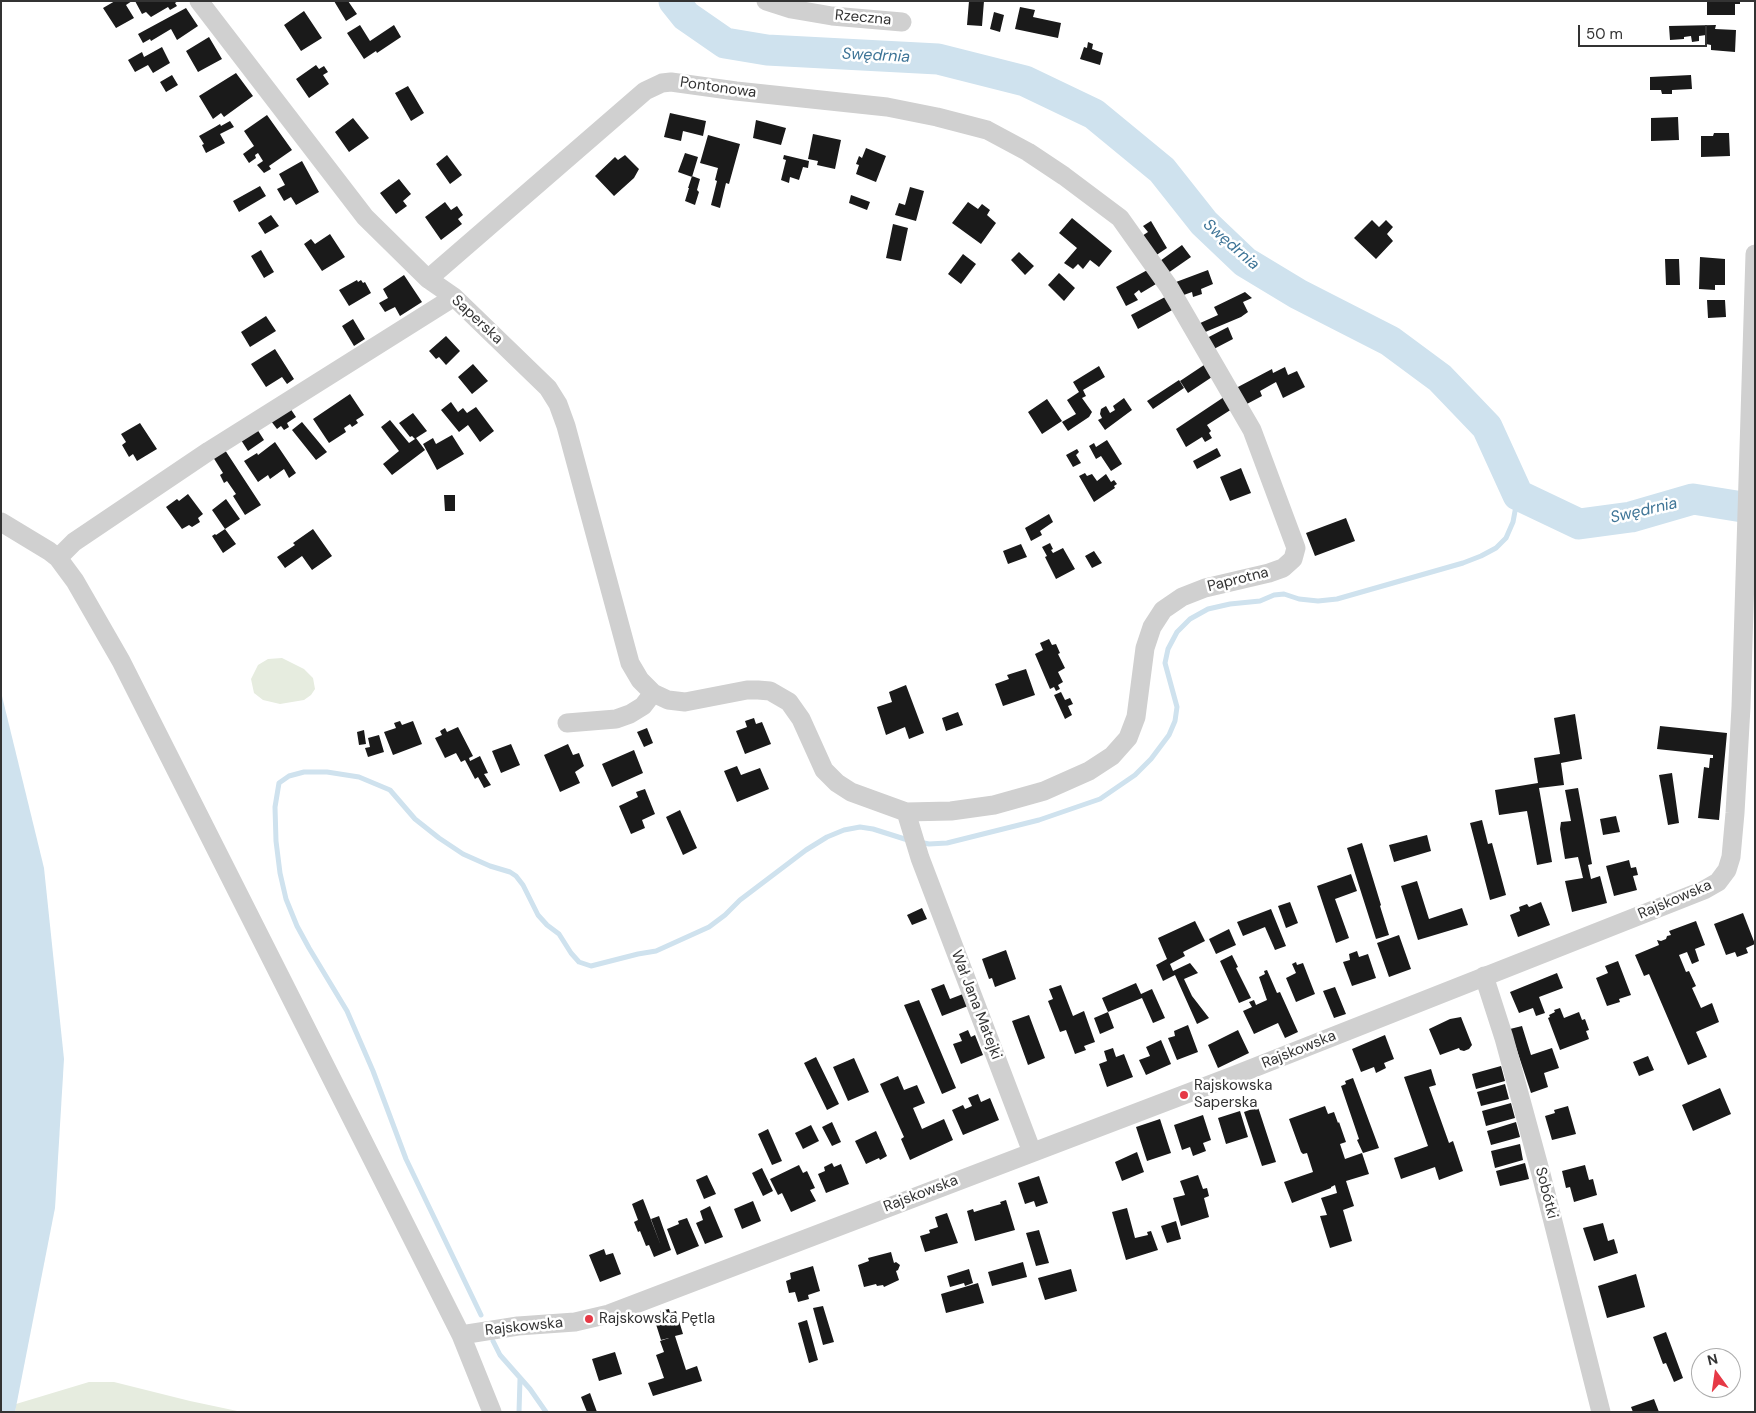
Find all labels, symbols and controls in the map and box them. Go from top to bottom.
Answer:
street label: Rzeczna [834,7,892,29]
scale bar [1581,15,1710,47]
text: 50 m [1586,24,1623,44]
water label: Swędrnia [841,45,911,67]
street label: Pontonowa [679,74,757,102]
water label: Swędrnia [1199,215,1263,275]
street label: Saperska [448,292,506,348]
water label: Swędrnia [1609,494,1679,528]
street label: Paprotna [1206,564,1270,596]
street label: Rajskowska [1635,876,1715,924]
street label: Wał Jana Matejki [947,948,1005,1062]
street label: Rajskowska [1259,1027,1339,1073]
place label: Rajskowska Saperska [1194,1077,1272,1112]
marker: Rajskowska Saperska [1178,1089,1190,1101]
street label: Sobótki [1531,1165,1561,1221]
street label: Rajskowska [881,1172,961,1216]
place label: Rajskowska Pętla [599,1310,715,1328]
marker: Rajskowska Pętla [583,1313,595,1325]
street label: Rajskowska [484,1314,564,1340]
north arrow [1691,1348,1741,1398]
text: N [1705,1349,1720,1369]

